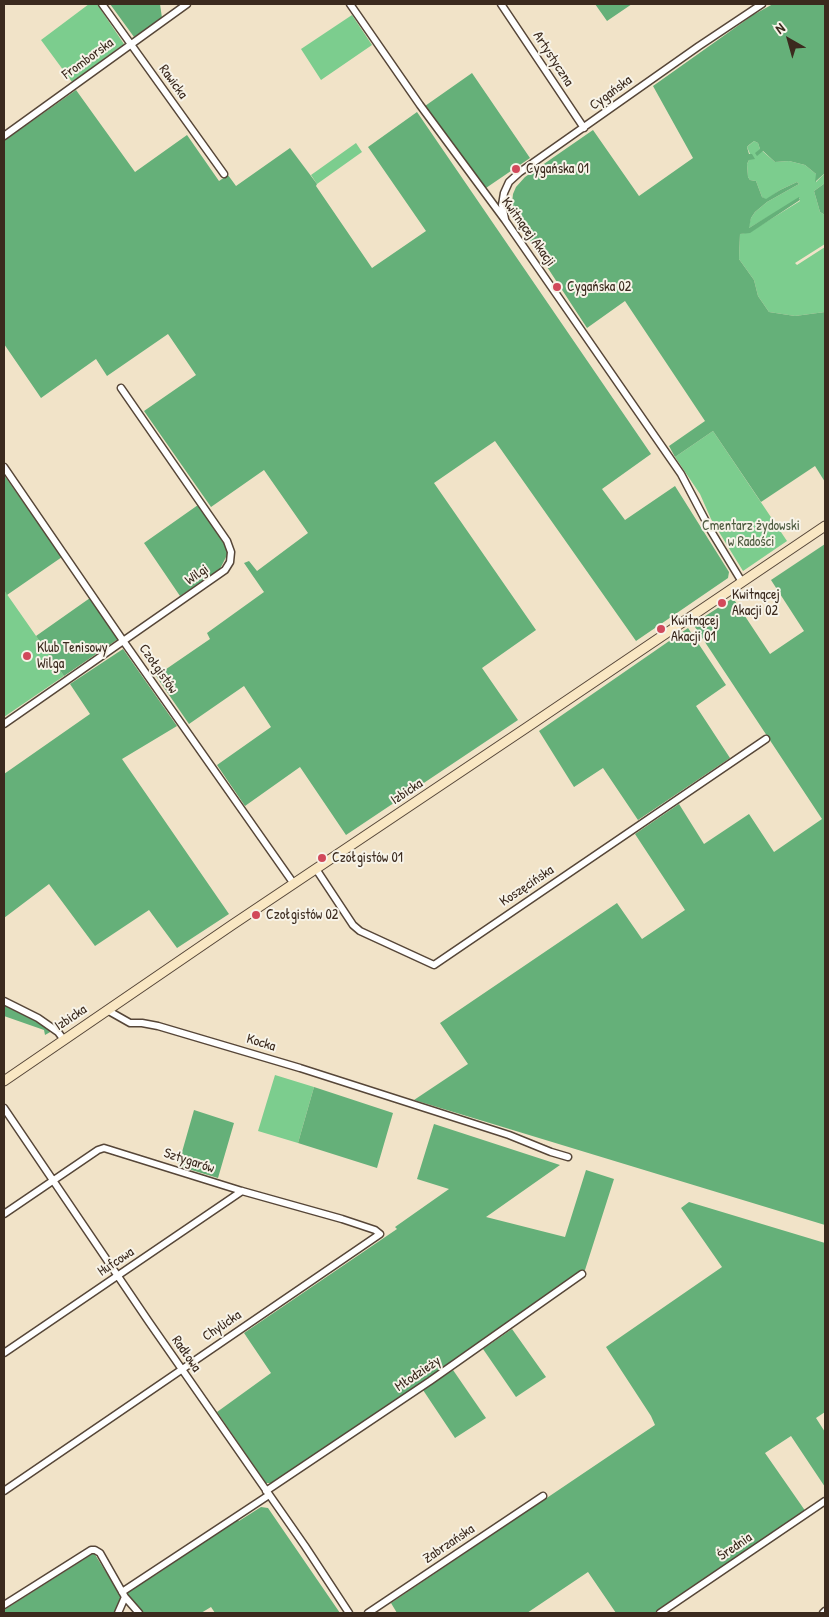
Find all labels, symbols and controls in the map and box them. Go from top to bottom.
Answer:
north arrow [764,15,814,65]
text: N [771,18,788,38]
street label: Artystyczna [529,28,577,90]
street label: Fromborska [59,35,117,83]
street label: Rawicka [155,62,191,102]
street label: Cygańska [587,72,635,114]
place label: Cygańska 01 [526,161,589,177]
marker: Cygańska 01 [510,163,522,175]
street label: Kwitnącej Akacji [497,194,559,270]
place label: Cygańska 02 [567,279,631,295]
marker: Cygańska 02 [551,281,563,293]
park label: Cmentarz żydowski w Radości [702,518,800,550]
street label: Wilgi [182,561,212,589]
place label: Kwitnącej Akacji 02 [732,587,780,620]
marker: Kwitnącej Akacji 02 [716,597,728,609]
place label: Kwitnącej Akacji 01 [671,613,719,646]
marker: Kwitnącej Akacji 01 [655,623,667,635]
place label: Klub Tenisowy Wilga [37,640,108,672]
street label: Czołgistów [135,641,181,697]
marker: Klub Tenisowy Wilga [21,650,33,662]
street label: Izbicka [388,775,426,809]
place label: Czołgistów 01 [332,850,403,866]
marker: Czołgistów 01 [316,852,328,864]
street label: Koszęcińska [497,862,557,910]
place label: Czołgistów 02 [266,907,338,923]
marker: Czołgistów 02 [250,909,262,921]
street label: Izbicka [52,1001,90,1035]
street label: Kocka [244,1031,278,1055]
street label: Sztygarów [161,1145,217,1177]
street label: Hufcowa [95,1244,137,1280]
street label: Chylicka [199,1307,245,1345]
street label: Radłowa [168,1333,204,1375]
street label: Młodzieży [392,1353,444,1395]
street label: Zabrzańska [420,1521,478,1567]
street label: Średnia [715,1529,755,1565]

